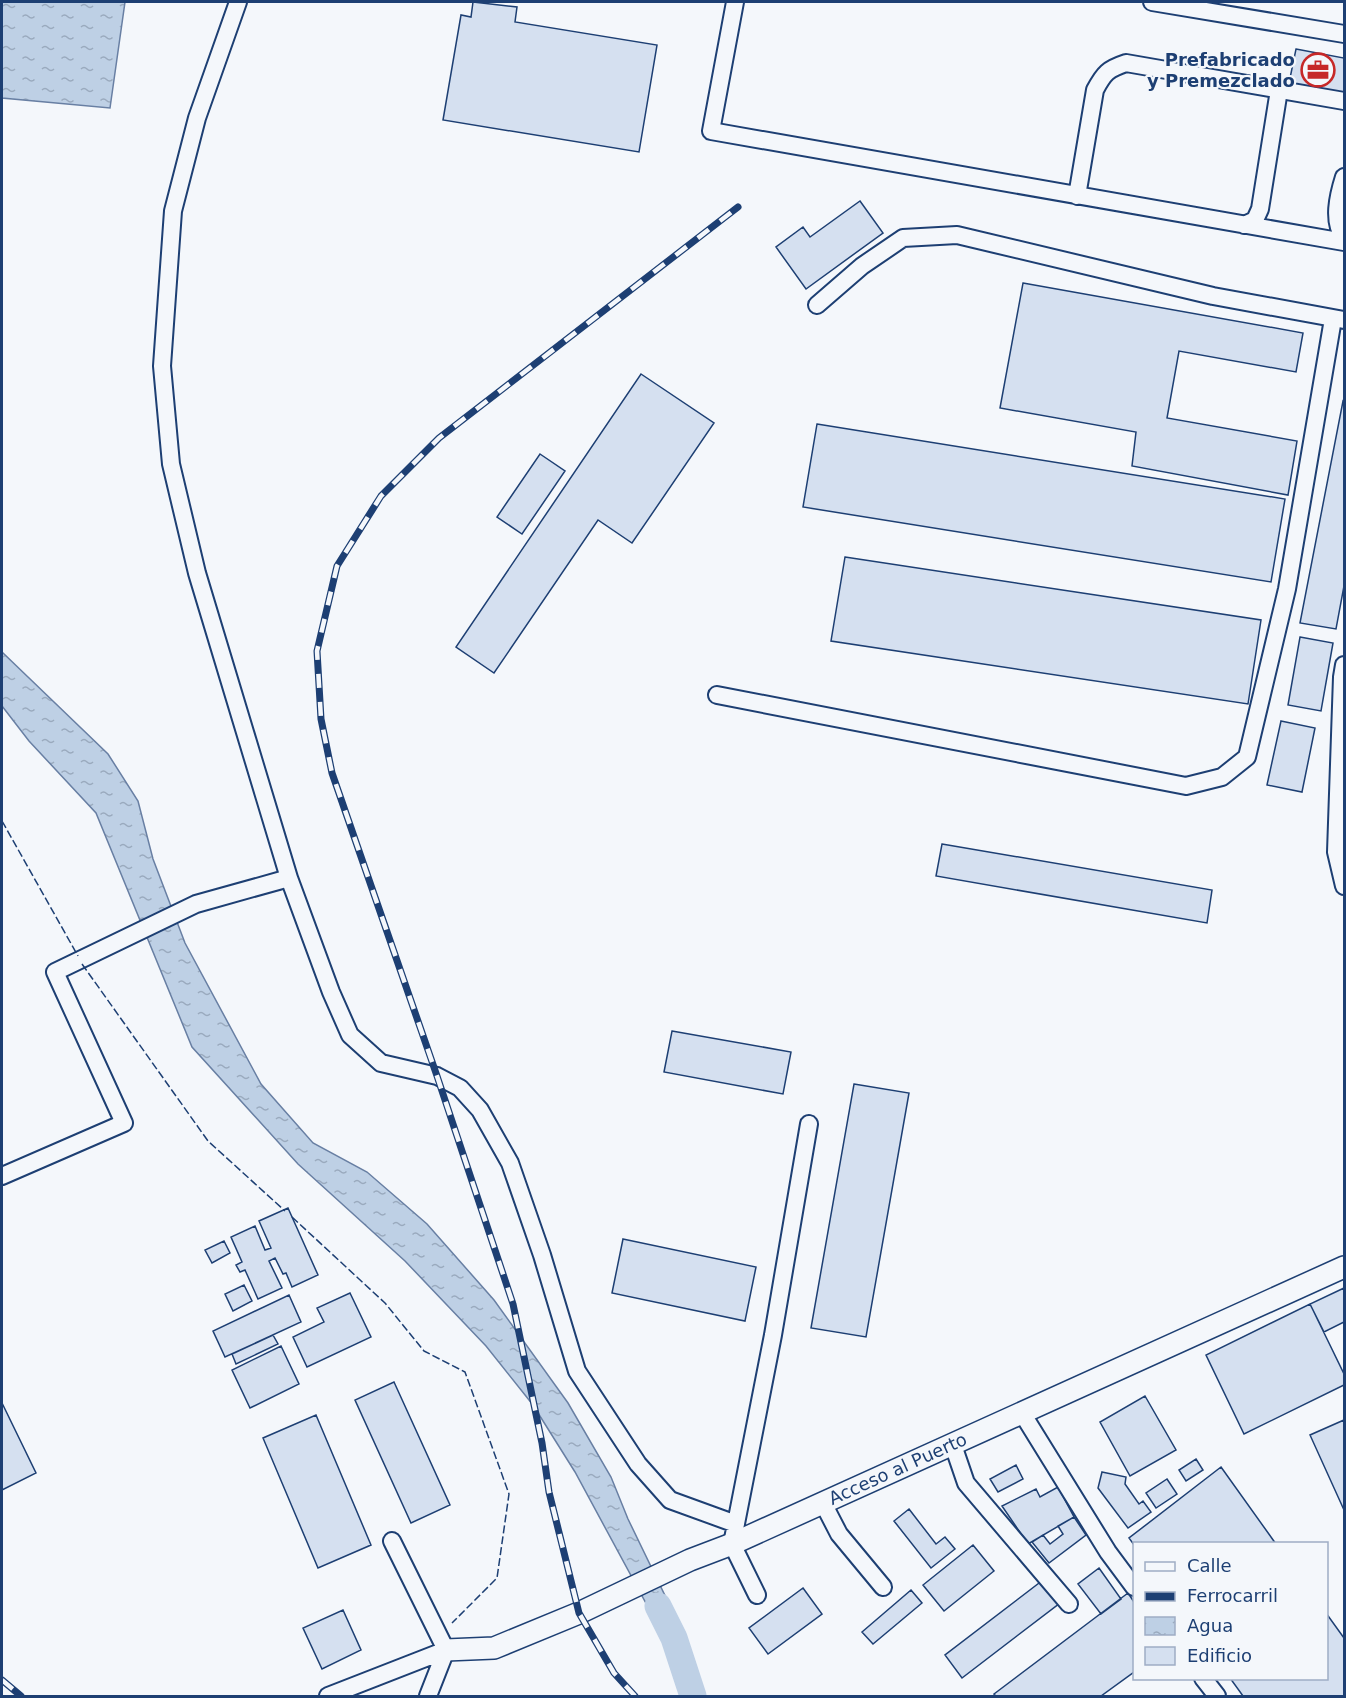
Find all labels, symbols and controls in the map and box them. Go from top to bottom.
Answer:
place label: Prefabricado y Premezclado [1147,49,1295,91]
office icon: Prefabricado y Premezclado [1300,52,1336,88]
street label: Acceso al Puerto [825,1428,970,1509]
legend [1133,1542,1328,1680]
text: Calle [1187,1555,1232,1576]
text: Ferrocarril [1187,1585,1278,1606]
text: Agua [1187,1615,1233,1636]
text: Edificio [1187,1645,1252,1666]

